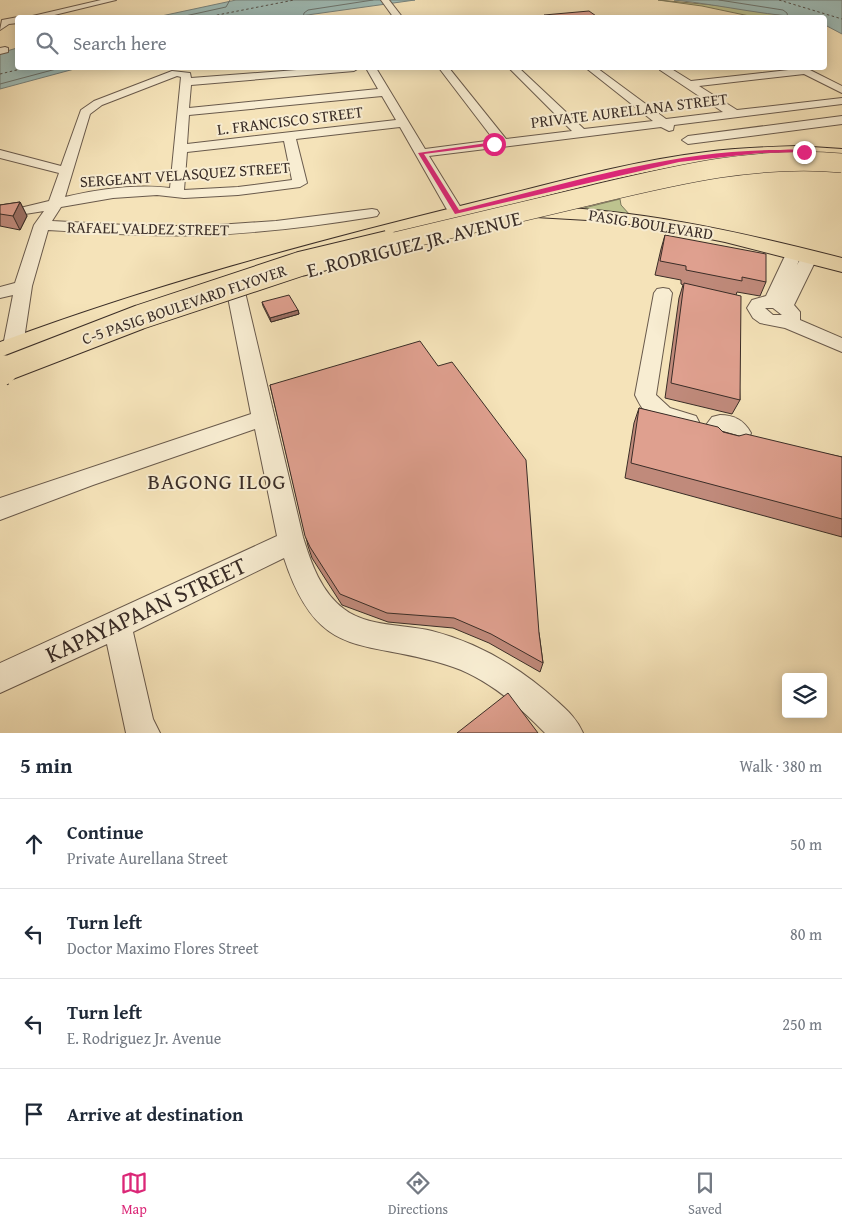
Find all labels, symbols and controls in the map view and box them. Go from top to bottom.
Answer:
search box [15,15,827,70]
icon: search [33,29,61,57]
text: Search here [73,29,167,57]
street label: PRIVATE AURELLANA STREET [529,86,729,134]
street label: L. FRANCISCO STREET [216,99,364,141]
route start [483,133,506,156]
route end [793,141,816,164]
street label: SERGEANT VELASQUEZ STREET [79,155,291,193]
street label: PASIG BOULEVARD [587,202,715,246]
street label: E. RODRIGUEZ JR. AVENUE [304,203,524,284]
street label: RAFAEL VALDEZ STREET [67,215,229,241]
street label: C-5 PASIG BOULEVARD FLYOVER [78,257,290,350]
district label: BAGONG ILOG [148,465,286,497]
street label: KAPAYAPAAN STREET [40,548,252,671]
map controls [782,673,827,718]
button: layers [782,673,827,718]
text: 5 min [20,750,72,781]
text: Walk · 380 m [739,754,822,778]
text: Continue [67,818,144,846]
icon: ahead [20,830,48,858]
text: 50 m [790,832,822,856]
text: Private Aurellana Street [67,846,228,870]
text: Turn left [67,908,142,936]
icon: left [20,920,48,948]
text: 80 m [790,922,822,946]
text: Doctor Maximo Flores Street [67,936,259,960]
text: Turn left [67,998,142,1026]
icon: left [20,1010,48,1038]
text: 250 m [782,1012,822,1036]
text: E. Rodriguez Jr. Avenue [67,1026,221,1050]
icon: arrive [20,1100,48,1128]
text: Arrive at destination [67,1100,243,1128]
tab: Map [120,1169,148,1219]
tab: Directions [388,1169,448,1219]
tab: Saved [688,1169,722,1219]

